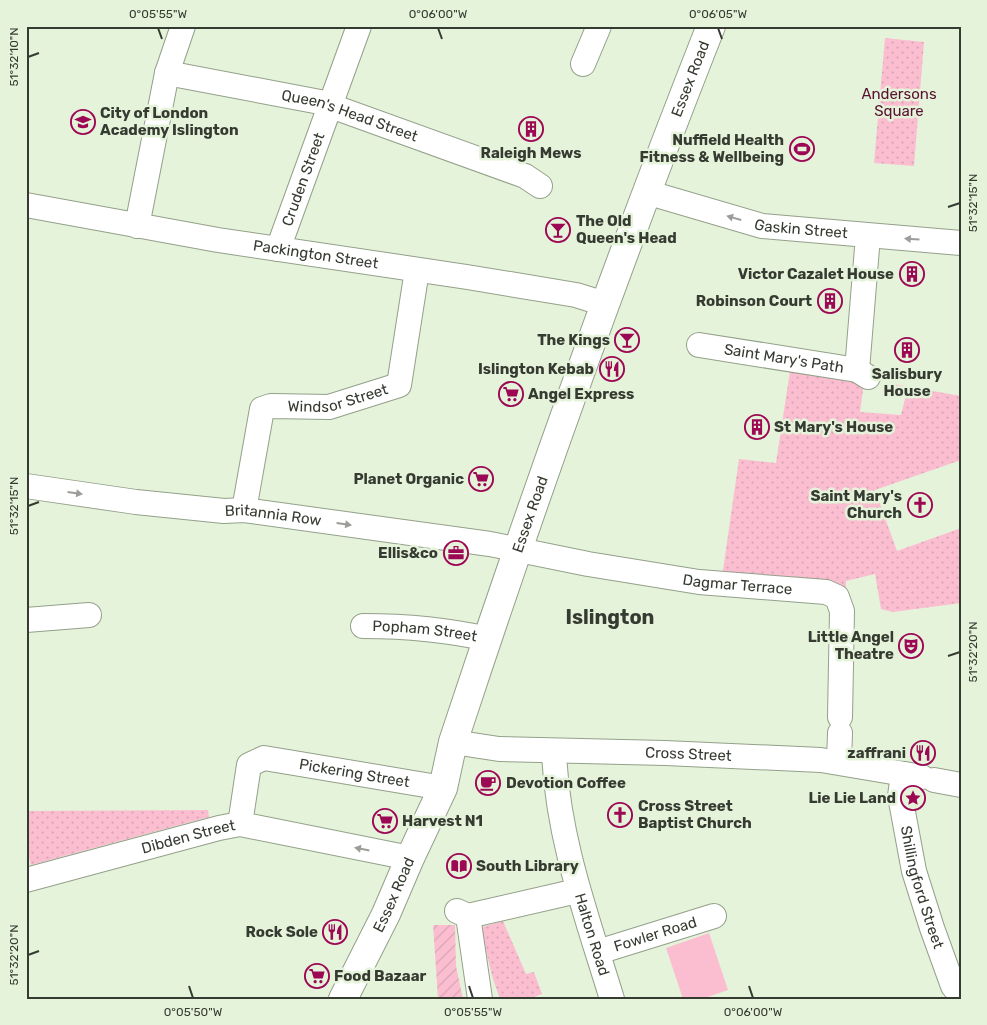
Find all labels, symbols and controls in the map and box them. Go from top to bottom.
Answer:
text: 0°05'55"W [129,7,187,21]
text: 0°06'00"W [409,7,468,21]
text: 0°06'05"W [689,7,747,21]
text: 51°32'10"N [7,27,21,87]
street label: Essex Road [667,38,713,119]
park label: Andersons Square [861,85,937,120]
street label: Queen's Head Street [280,86,421,146]
place label: City of London Academy Islington [100,104,239,139]
school or university icon: City of London Academy Islington [70,109,96,135]
building icon: Raleigh Mews [518,116,544,142]
street label: Cruden Street [278,130,329,229]
place label: Nuffield Health Fitness & Wellbeing [639,131,784,166]
sports icon: Nuffield Health Fitness & Wellbeing [789,136,815,162]
place label: Raleigh Mews [481,144,581,162]
text: 51°32'15"N [966,174,980,232]
place label: The Old Queen's Head [576,212,677,247]
one-way arrow [726,213,741,221]
street label: Gaskin Street [752,215,849,242]
bar icon: The Old Queen's Head [545,217,571,243]
one-way arrow [904,235,920,243]
street label: Packington Street [252,236,380,273]
building icon: Victor Cazalet House [899,261,925,287]
place label: Victor Cazalet House [738,265,894,283]
building icon: Robinson Court [817,288,843,314]
place label: Robinson Court [696,292,812,310]
bar icon: The Kings [614,327,640,353]
place label: The Kings [537,331,610,349]
building icon: Salisbury House [894,337,920,363]
street label: Saint Mary's Path [723,340,845,377]
restaurant icon: Islington Kebab [599,356,625,382]
place label: Islington Kebab [478,360,594,378]
place label: Salisbury House [872,365,942,400]
street label: Windsor Street [288,380,390,416]
supermarket icon: Angel Express [498,381,524,407]
place label: Angel Express [528,385,634,403]
building icon: St Mary's House [744,414,770,440]
place label: St Mary's House [774,418,893,436]
supermarket icon: Planet Organic [468,466,494,492]
place label: Planet Organic [353,470,464,488]
street label: Essex Road [508,474,552,555]
text: 51°32'15"N [7,477,21,535]
place label: Saint Mary's Church [810,487,902,522]
one-way arrow [67,489,83,497]
church icon: Saint Mary's Church [907,492,933,518]
street label: Britannia Row [224,501,323,530]
one-way arrow [336,521,352,529]
office icon: Ellis&co [443,540,469,566]
place label: Ellis&co [378,544,438,562]
street label: Dagmar Terrace [681,570,793,598]
district label: Islington [566,605,654,629]
street label: Popham Street [372,617,479,646]
text: 51°32'20"N [966,621,980,683]
place label: Little Angel Theatre [808,628,894,663]
theatre icon: Little Angel Theatre [898,633,924,659]
restaurant icon: zaffrani [910,740,936,766]
street label: Cross Street [645,744,732,765]
place label: zaffrani [847,744,906,762]
street label: Pickering Street [298,755,411,791]
cafe icon: Devotion Coffee [475,770,501,796]
place label: Devotion Coffee [506,774,626,792]
place icon: Lie Lie Land [900,785,926,811]
place label: Lie Lie Land [808,789,896,807]
place label: Cross Street Baptist Church [638,797,752,832]
church icon: Cross Street Baptist Church [607,802,633,828]
supermarket icon: Harvest N1 [372,808,398,834]
place label: Harvest N1 [402,812,483,830]
street label: Dibden Street [139,816,237,858]
street label: Shillingford Street [897,824,948,951]
one-way arrow [354,844,370,852]
library icon: South Library [446,853,472,879]
street label: Essex Road [369,855,418,935]
place label: South Library [476,857,579,875]
street label: Halton Road [571,891,613,978]
street label: Fowler Road [612,913,699,956]
restaurant icon: Rock Sole [322,919,348,945]
place label: Rock Sole [246,923,318,941]
text: 51°32'20"N [7,924,21,986]
supermarket icon: Food Bazaar [304,963,330,989]
place label: Food Bazaar [334,967,427,985]
text: 0°05'50"W [164,1005,223,1019]
text: 0°05'55"W [444,1005,502,1019]
text: 0°06'00"W [724,1005,783,1019]

